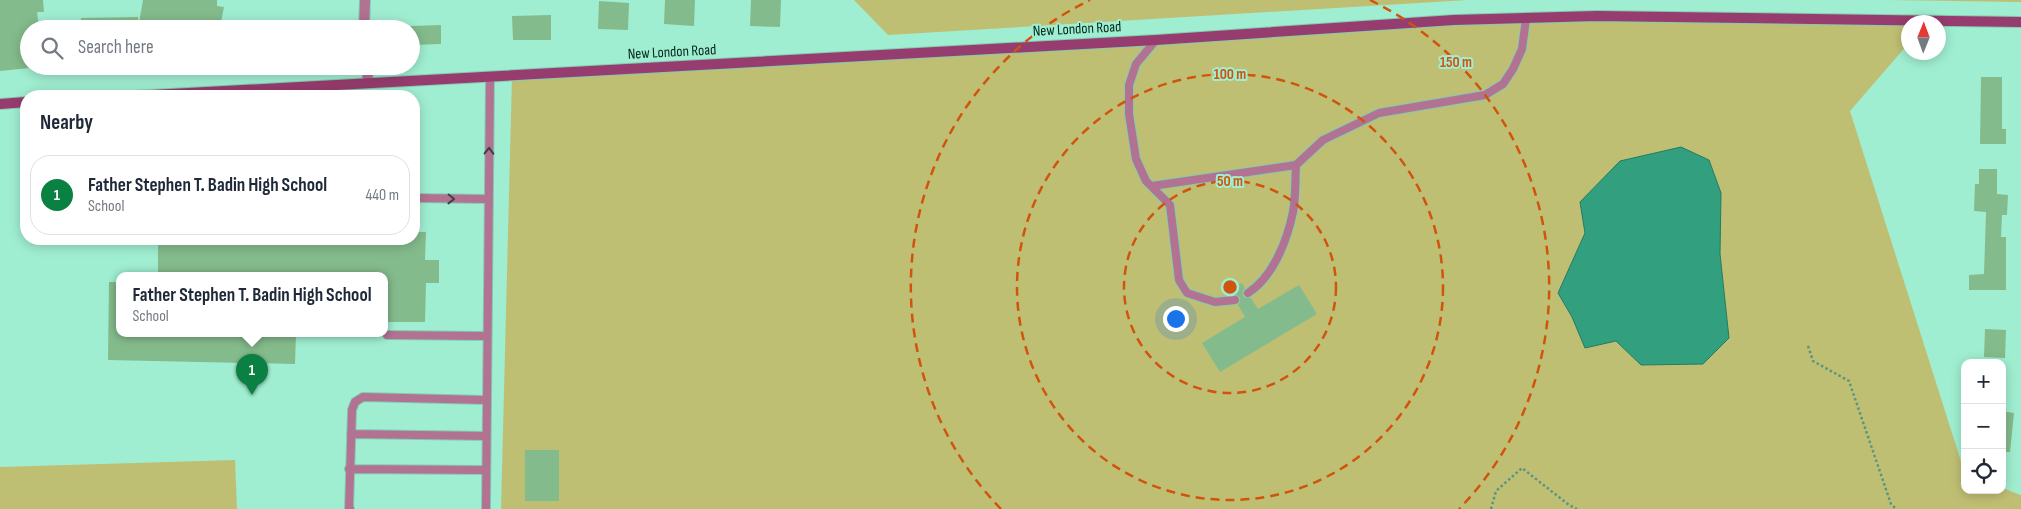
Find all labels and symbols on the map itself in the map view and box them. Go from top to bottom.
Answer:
north arrow [1901,15,1946,60]
street label: New London Road [1032,17,1122,41]
street label: New London Road [627,40,717,64]
text: 150 m [1440,53,1472,72]
text: 100 m [1214,65,1246,84]
one-way arrow [484,146,494,154]
text: 50 m [1217,172,1243,191]
one-way arrow [447,193,455,204]
centre of rings [1221,278,1239,296]
your location [1163,306,1189,332]
pin: 1 [236,354,268,395]

